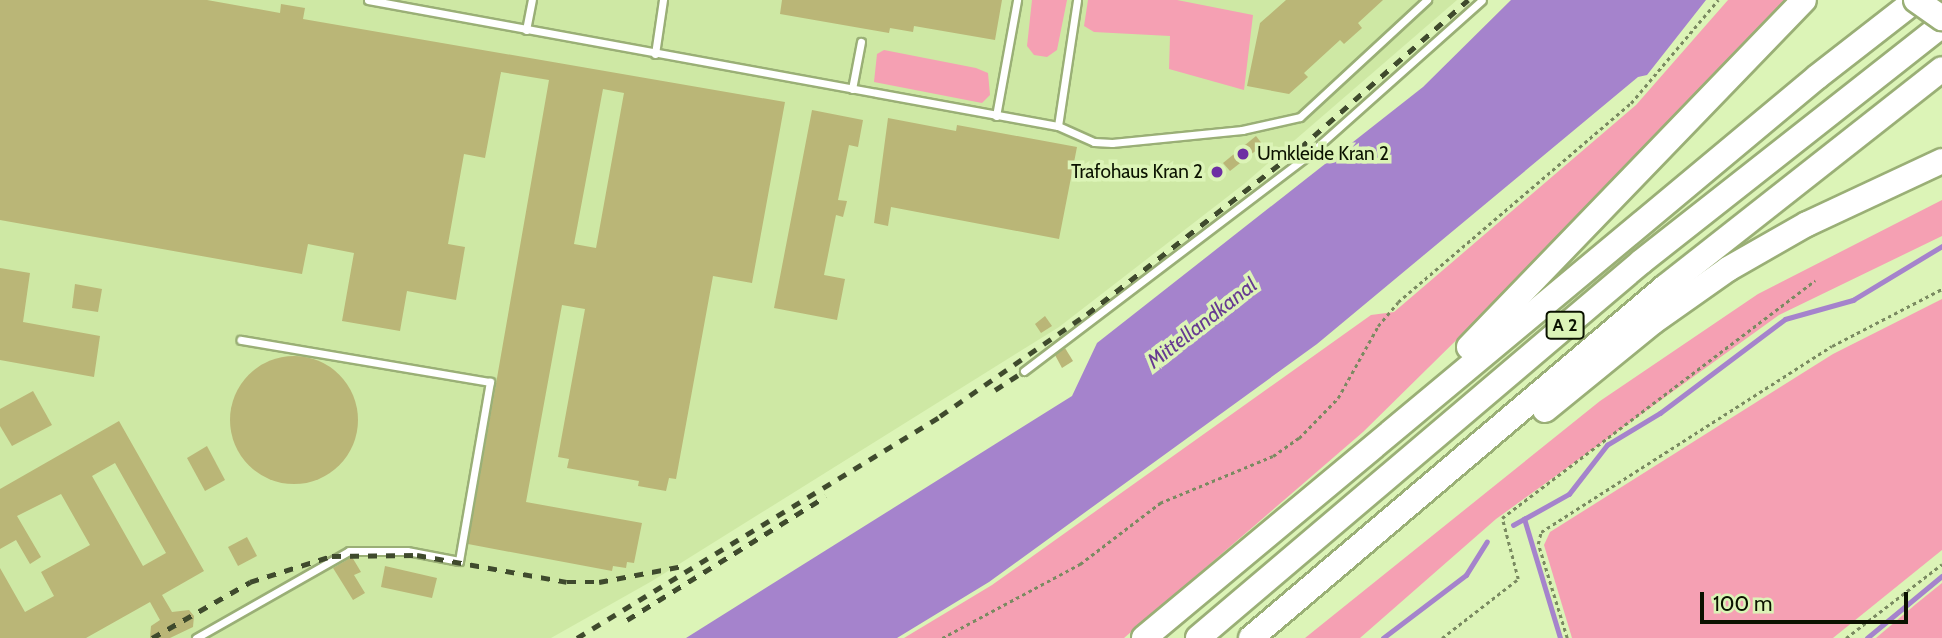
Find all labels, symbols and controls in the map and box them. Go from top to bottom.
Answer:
place label: Umkleide Kran 2 [1257,143,1389,165]
marker: Umkleide Kran 2 [1235,146,1251,162]
place label: Trafohaus Kran 2 [1071,161,1203,183]
marker: Trafohaus Kran 2 [1209,164,1225,180]
water label: Mittellandkanal [1142,272,1262,374]
road number: A 2 [1544,310,1586,340]
scale bar [1704,578,1912,622]
text: 100 m [1713,591,1772,616]

